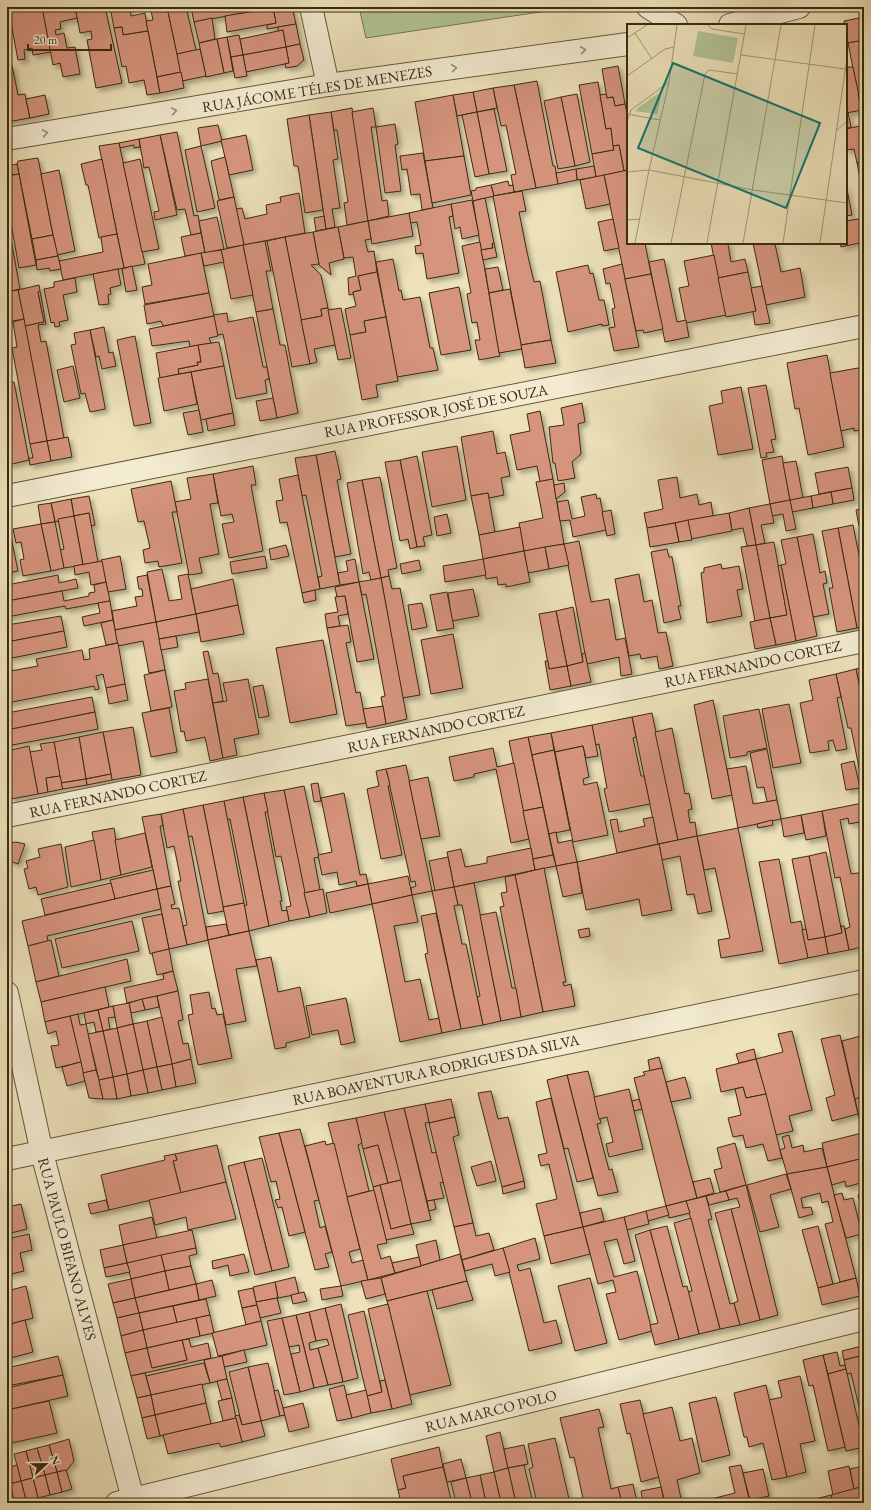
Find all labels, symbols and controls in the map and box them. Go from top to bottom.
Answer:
inset map [627,24,847,244]
scale bar [28,26,111,52]
text: 20 m [34,32,58,48]
one-way arrow [580,46,586,55]
street label: RUA JÁCOME TÉLES DE MENEZES [201,61,433,116]
one-way arrow [451,64,457,73]
one-way arrow [171,107,177,116]
one-way arrow [42,129,49,138]
street label: RUA PROFESSOR JOSÉ DE SOUZA [322,379,550,442]
street label: RUA FERNANDO CORTEZ [663,635,843,692]
street label: RUA FERNANDO CORTEZ [346,700,526,757]
street label: RUA FERNANDO CORTEZ [28,765,208,822]
street label: RUA BOAVENTURA RODRIGUES DA SILVA [291,1030,582,1109]
street label: RUA PAULO BIFANO ALVES [34,1155,101,1342]
street label: RUA MARCO POLO [423,1385,559,1436]
north arrow [26,1444,66,1484]
text: N [47,1454,63,1467]

